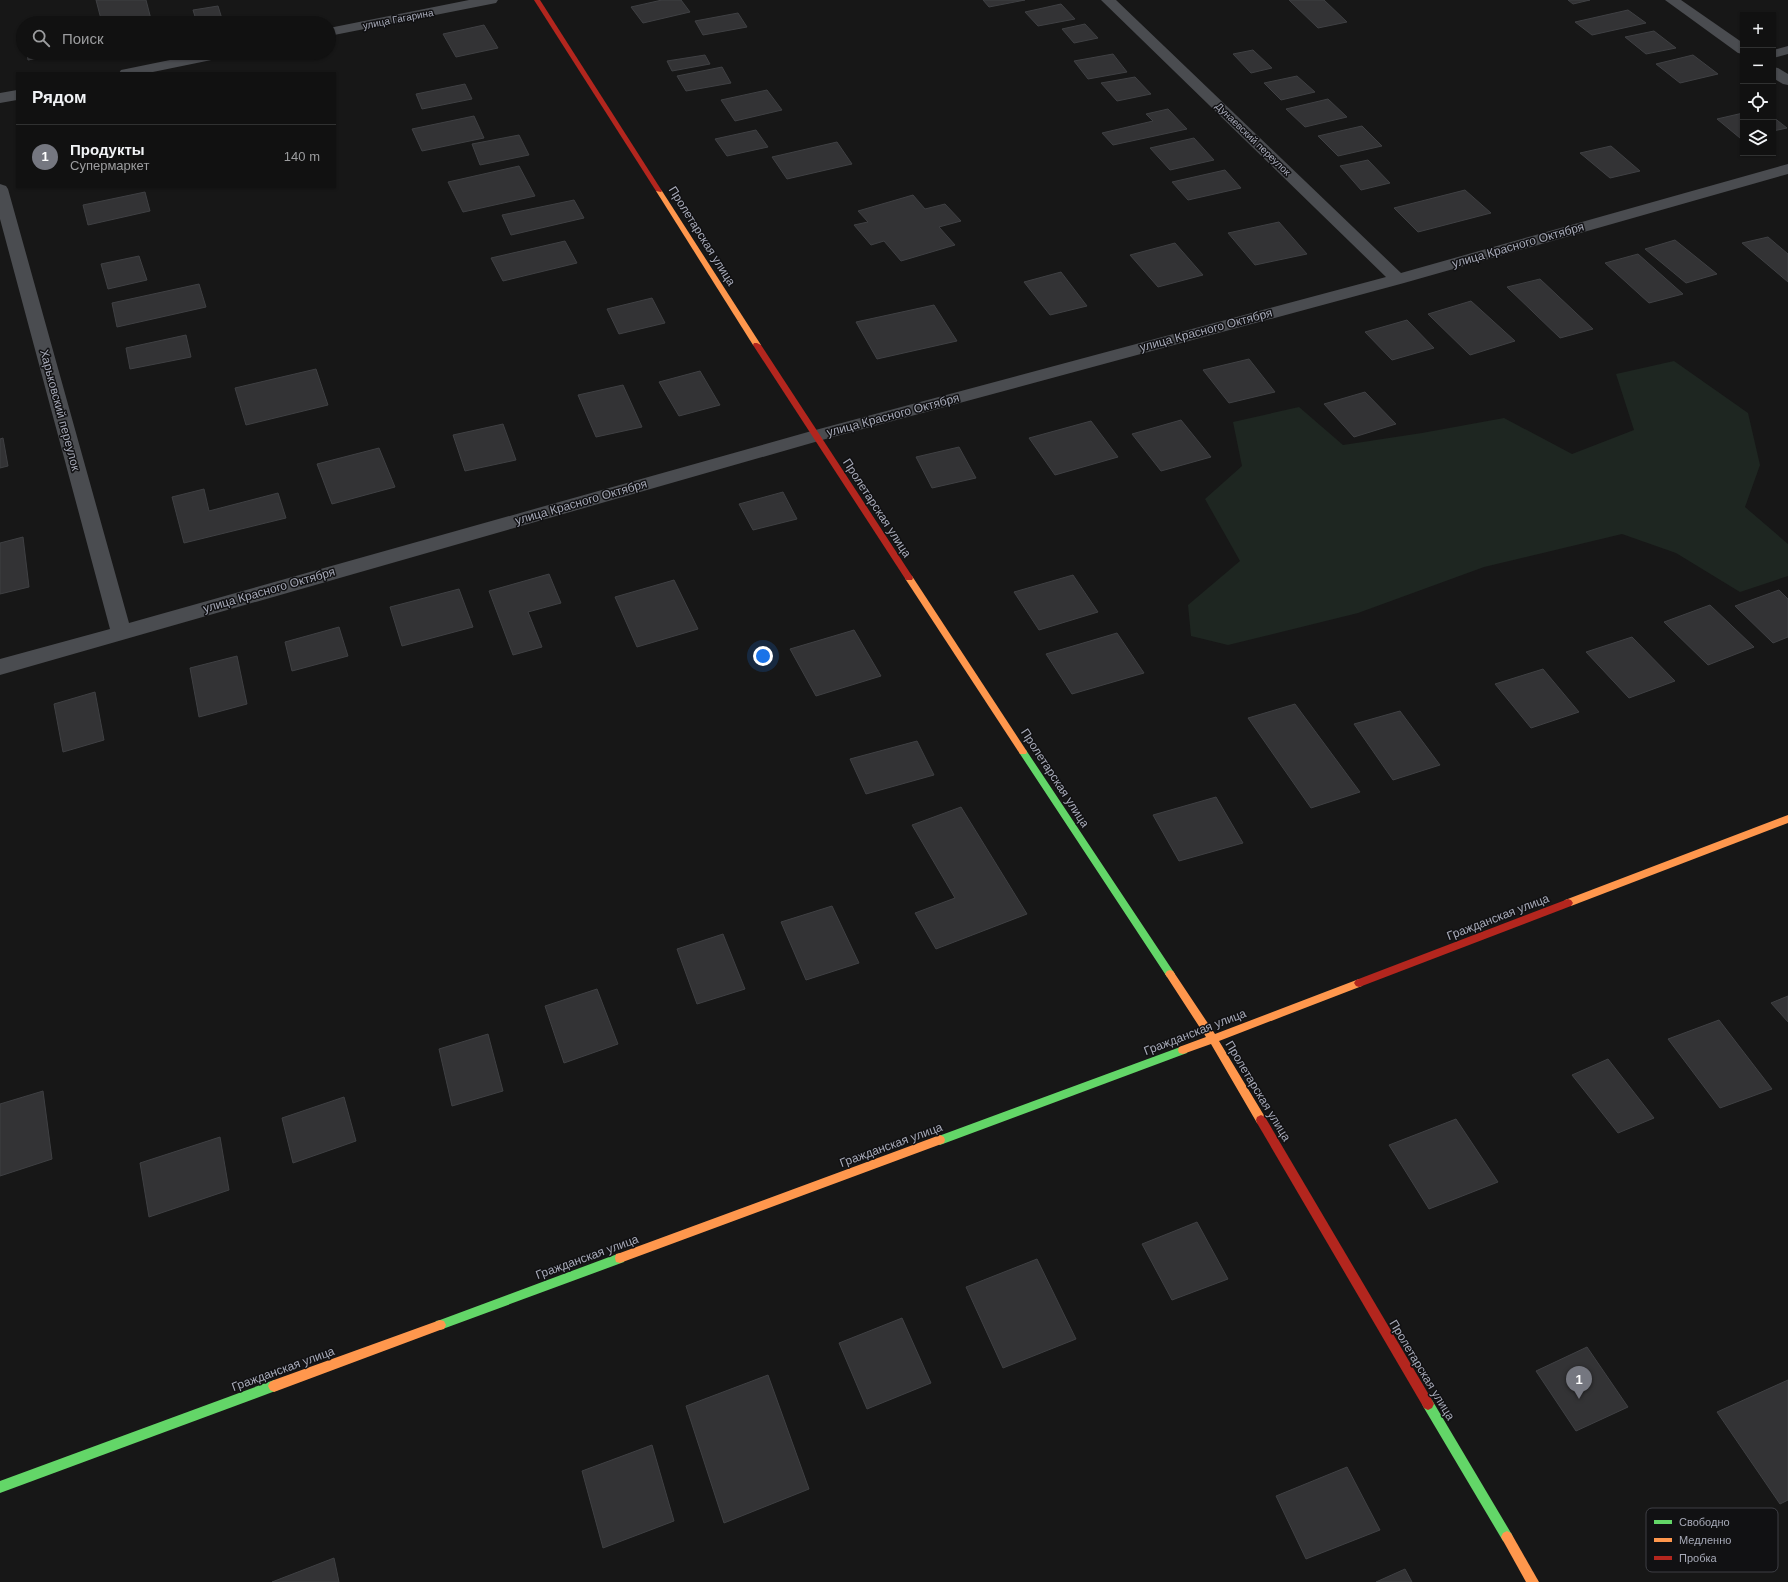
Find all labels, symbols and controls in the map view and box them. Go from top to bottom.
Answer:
street label: улица Гагарина [362,7,435,31]
map controls [1740,12,1776,156]
button: + [1740,12,1776,48]
search box [16,16,336,60]
icon: search [30,27,52,49]
text: Поиск [62,30,104,47]
button: − [1740,48,1776,84]
button: locate [1740,84,1776,120]
text: Рядом [32,88,87,107]
street label: Дунаевский переулок [1213,100,1293,178]
button: layers [1740,120,1776,156]
text: Продукты [70,141,145,158]
text: 1 [41,149,49,164]
text: 140 m [284,149,320,164]
text: Супермаркет [70,158,149,173]
street label: Пролетарская улица [666,184,739,289]
street label: улица Красного Октября [1450,219,1586,271]
street label: улица Красного Октября [1138,306,1274,354]
street label: Харьковский переулок [37,348,83,473]
street label: улица Красного Октября [825,391,961,439]
street label: Пролетарская улица [840,456,914,560]
street label: улица Красного Октября [513,476,649,528]
street label: улица Красного Октября [201,564,337,616]
your location [753,646,773,666]
street label: Пролетарская улица [1018,726,1092,830]
street label: Гражданская улица [1445,891,1551,943]
street label: Гражданская улица [1142,1006,1248,1058]
street label: Пролетарская улица [1222,1038,1294,1144]
street label: Гражданская улица [838,1120,945,1170]
street label: Гражданская улица [534,1232,641,1282]
street label: Пролетарская улица [1386,1317,1458,1423]
street label: Гражданская улица [230,1344,337,1394]
pin: 1 [1566,1366,1592,1399]
legend [1646,1508,1778,1572]
text: Свободно [1679,1516,1730,1528]
text: Медленно [1679,1534,1731,1546]
text: Пробка [1679,1552,1717,1564]

